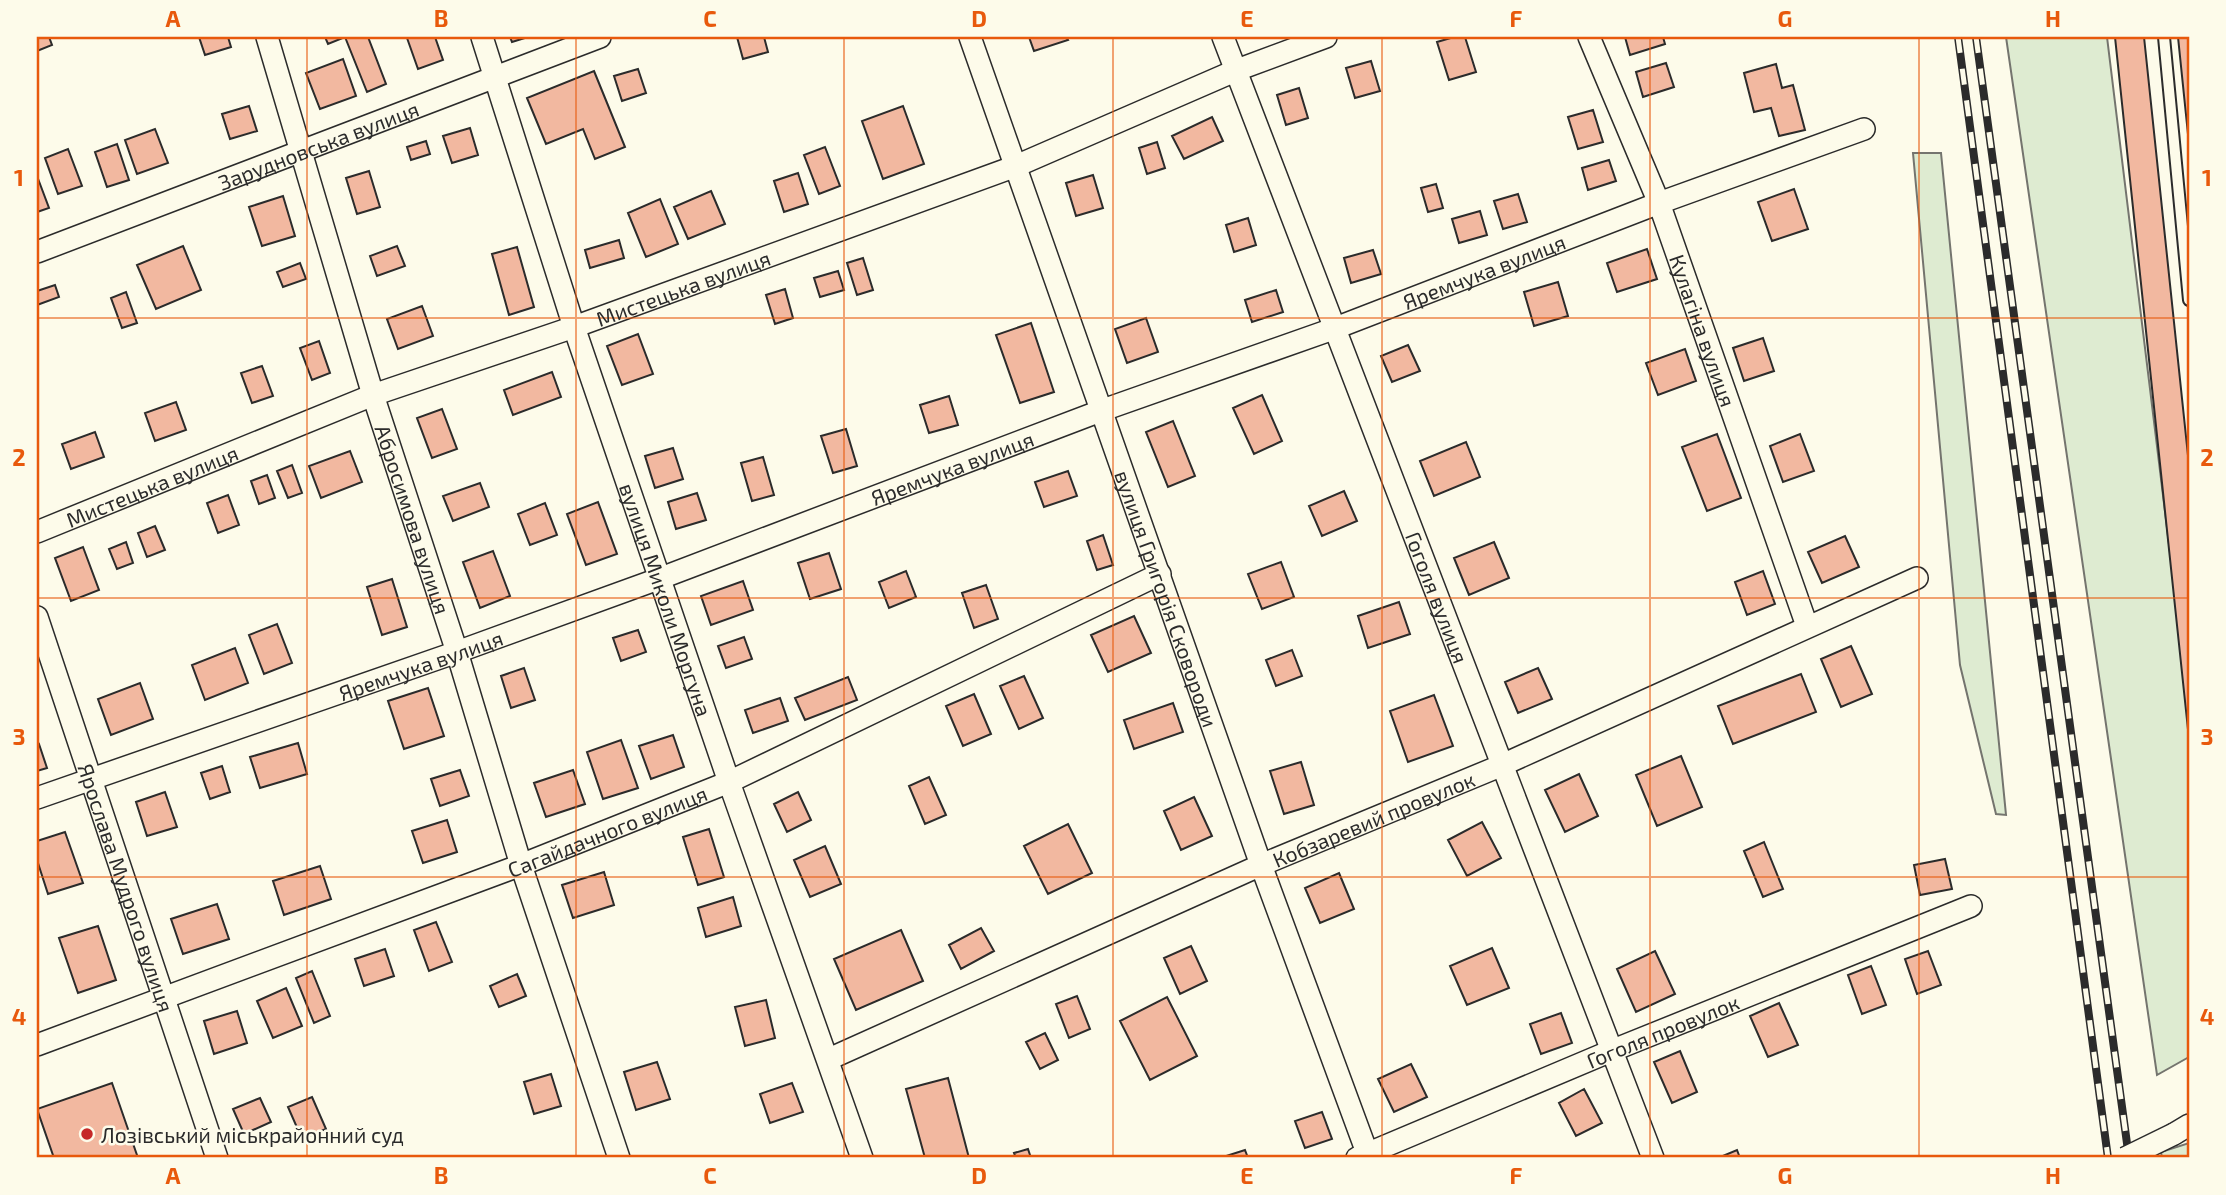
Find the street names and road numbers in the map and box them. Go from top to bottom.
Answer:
street label: Зарудновська вулиця [214,95,422,194]
street label: Яремчука вулиця [1399,228,1569,313]
street label: Мистецька вулиця [592,244,773,330]
street label: Кулагіна вулиця [1665,251,1742,410]
street label: Абросимова вулиця [371,421,456,617]
street label: Яремчука вулиця [867,425,1037,510]
street label: Мистецька вулиця [62,439,241,531]
street label: вулиця Григорія Сковороди [1111,467,1224,730]
street label: вулиця Миколи Моргуна [616,480,718,719]
street label: Гоголя вулиця [1401,528,1474,667]
street label: Яремчука вулиця [335,624,506,705]
street label: Ярослава Мудрого вулиця [74,760,180,1015]
street label: Кобзаревий провулок [1268,766,1478,872]
street label: Сагайдачного вулиця [504,780,710,882]
street label: Гоголя провулок [1582,988,1742,1073]

